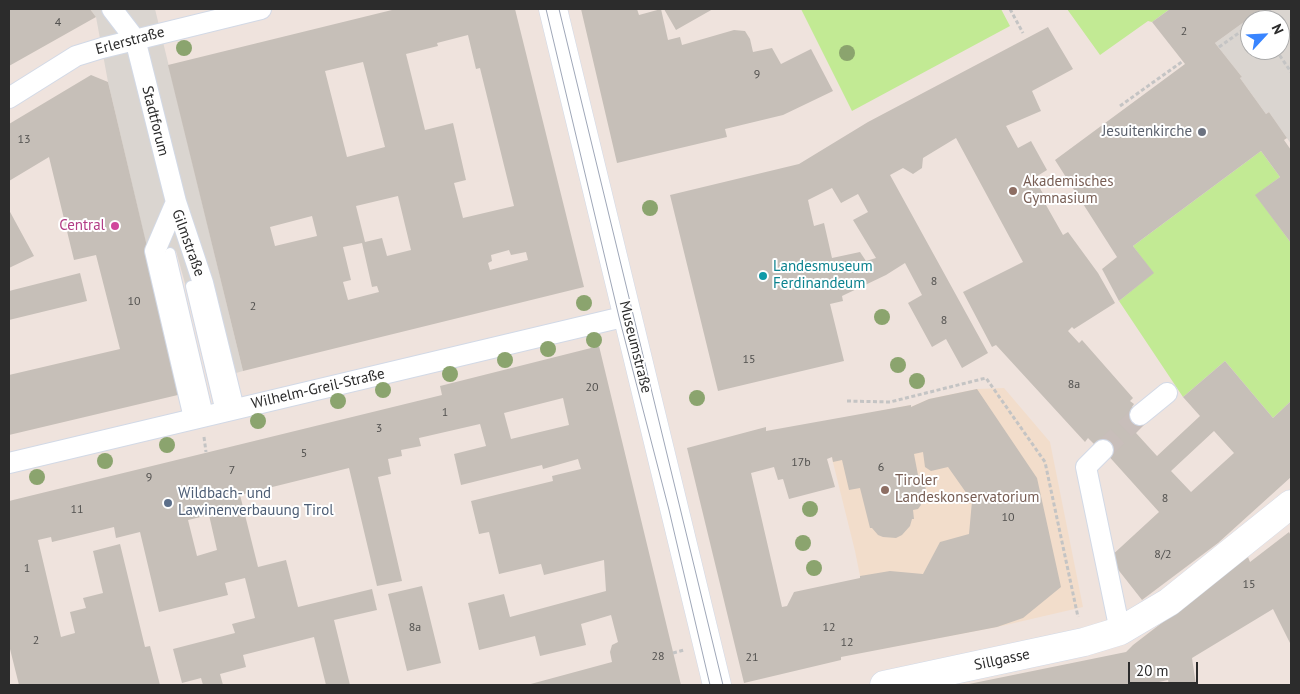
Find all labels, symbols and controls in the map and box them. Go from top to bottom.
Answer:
north arrow [1240,10,1290,60]
house number: 4 [55,16,61,30]
text: N [1268,21,1288,37]
street label: Erlerstraße [94,23,166,59]
house number: 2 [1181,25,1187,39]
house number: 9 [754,68,760,82]
street label: Stadtforum [138,84,172,158]
place label: Jesuitenkirche [1102,123,1192,141]
marker: Jesuitenkirche [1196,126,1208,138]
house number: 13 [17,133,31,147]
place label: Akademisches Gymnasium [1023,173,1114,208]
marker: Akademisches Gymnasium [1007,185,1019,197]
street label: Gilmstraße [168,207,208,279]
place label: Central [59,217,105,235]
marker: Central [109,220,121,232]
place label: Landesmuseum Ferdinandeum [773,258,873,293]
marker: Landesmuseum Ferdinandeum [757,270,769,282]
house number: 8 [931,275,937,289]
house number: 10 [127,295,141,309]
street label: Museumstraße [615,299,655,395]
house number: 2 [250,300,256,314]
house number: 8 [941,314,947,328]
house number: 15 [742,353,756,367]
street label: Wilhelm-Greil-Straße [250,365,386,413]
house number: 8a [1068,378,1080,392]
house number: 20 [585,381,599,395]
house number: 1 [442,406,448,420]
house number: 3 [376,422,382,436]
house number: 5 [301,447,307,461]
house number: 17b [791,456,811,470]
house number: 6 [878,461,884,475]
house number: 7 [229,464,235,478]
house number: 9 [146,471,152,485]
place label: Tiroler Landeskonservatorium [895,472,1039,507]
marker: Tiroler Landeskonservatorium [879,484,891,496]
place label: Wildbach- und Lawinenverbauung Tirol [178,485,334,520]
house number: 8 [1162,492,1168,506]
marker: Wildbach- und Lawinenverbauung Tirol [162,497,174,509]
house number: 11 [70,503,84,517]
house number: 10 [1001,511,1015,525]
house number: 8/2 [1154,548,1172,562]
house number: 1 [24,562,30,576]
house number: 15 [1242,578,1256,592]
house number: 8a [409,621,421,635]
house number: 12 [822,621,836,635]
house number: 2 [33,634,39,648]
house number: 12 [840,636,854,650]
street label: Sillgasse [973,645,1031,675]
house number: 28 [651,650,665,664]
house number: 21 [745,651,759,665]
scale bar [1130,652,1200,684]
text: 20 m [1136,661,1169,680]

